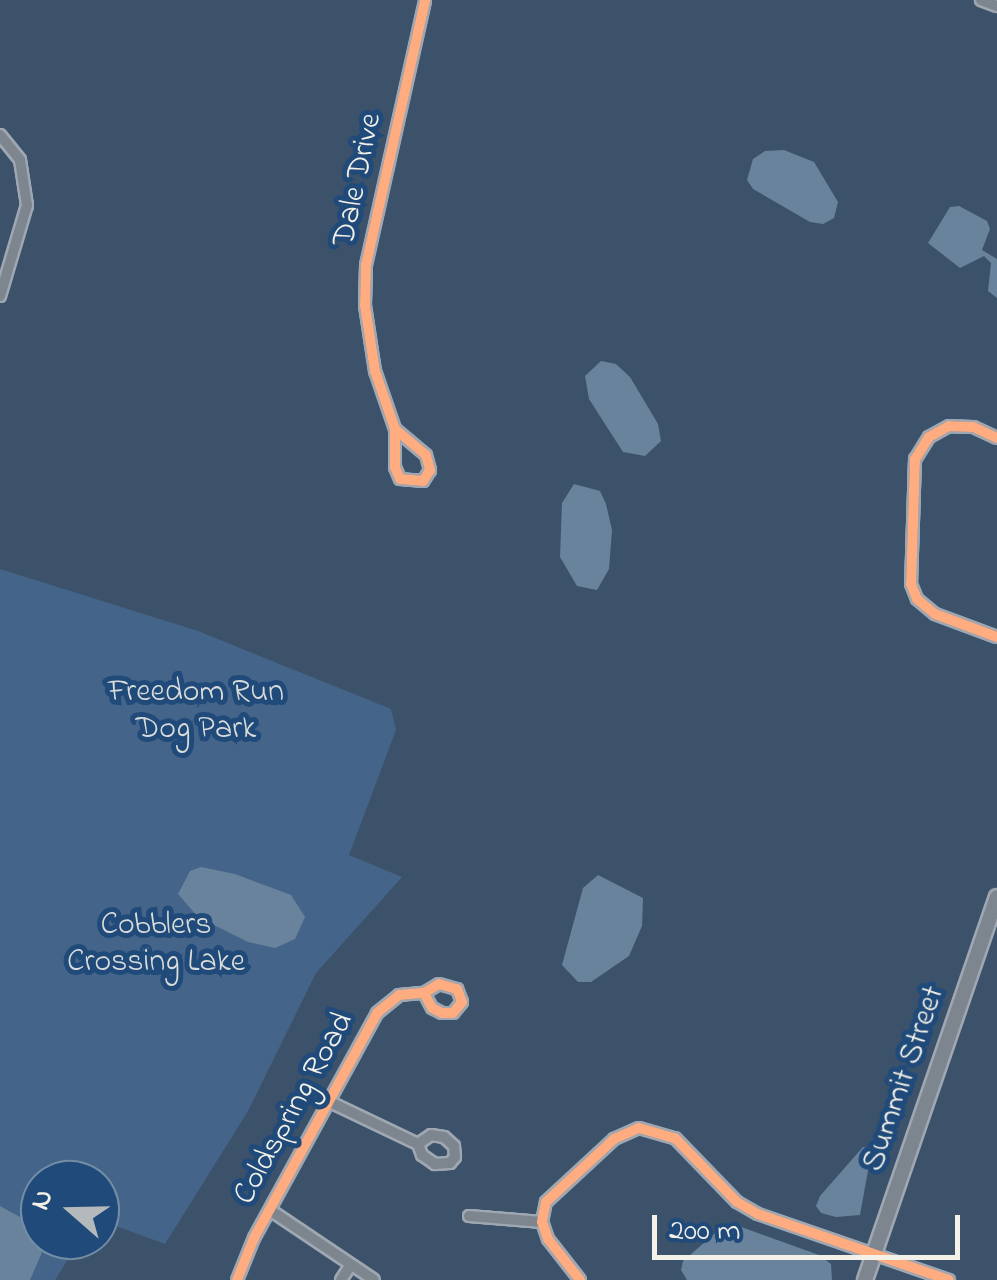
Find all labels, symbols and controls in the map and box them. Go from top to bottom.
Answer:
street label: Dale Drive [326,110,392,250]
park label: Freedom Run Dog Park [108,675,284,750]
park label: Cobblers Crossing Lake [67,908,245,983]
street label: Summit Street [855,981,955,1177]
street label: Coldspring Road [226,1006,364,1212]
north arrow [20,1160,120,1260]
text: N [21,1184,66,1216]
scale bar [657,1195,964,1257]
text: 200 m [669,1210,741,1254]

